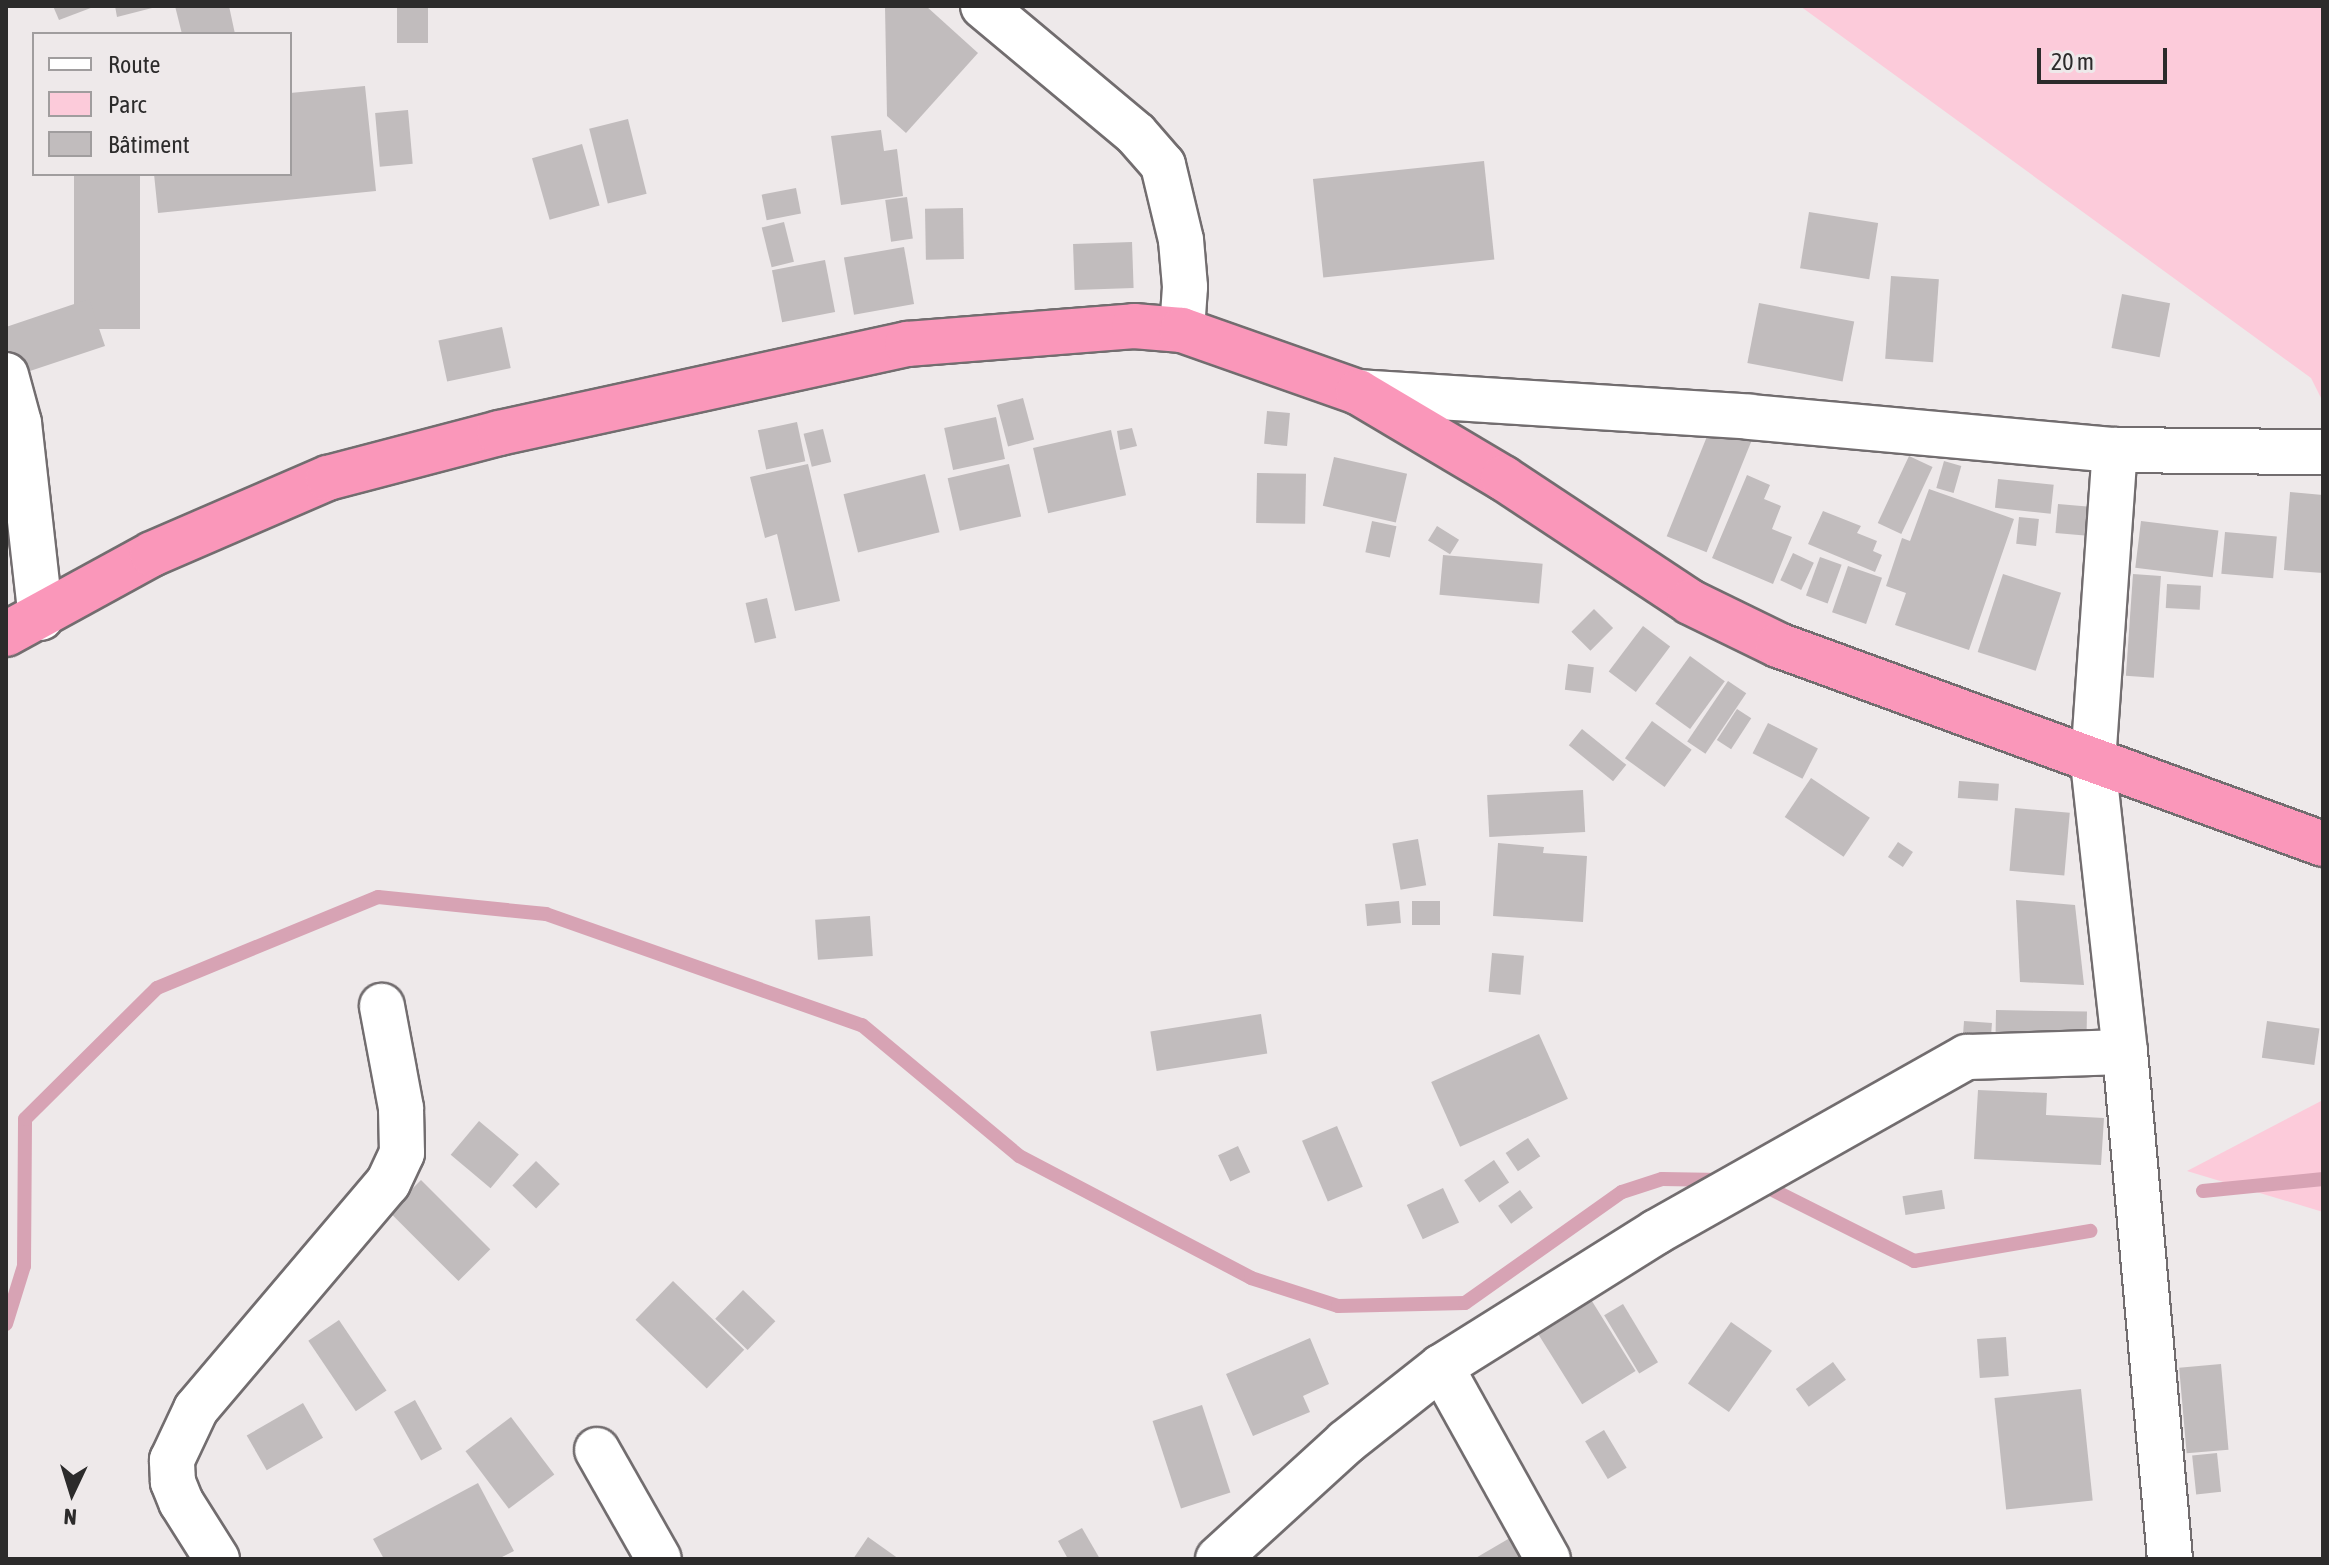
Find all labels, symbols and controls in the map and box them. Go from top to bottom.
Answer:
legend [32,32,292,176]
scale bar [2041,32,2171,82]
text: 20 m [2051,48,2094,75]
text: Route [108,51,160,78]
text: Parc [108,91,146,118]
text: Bâtiment [108,131,190,158]
north arrow [32,1453,112,1533]
text: N [63,1504,78,1530]

